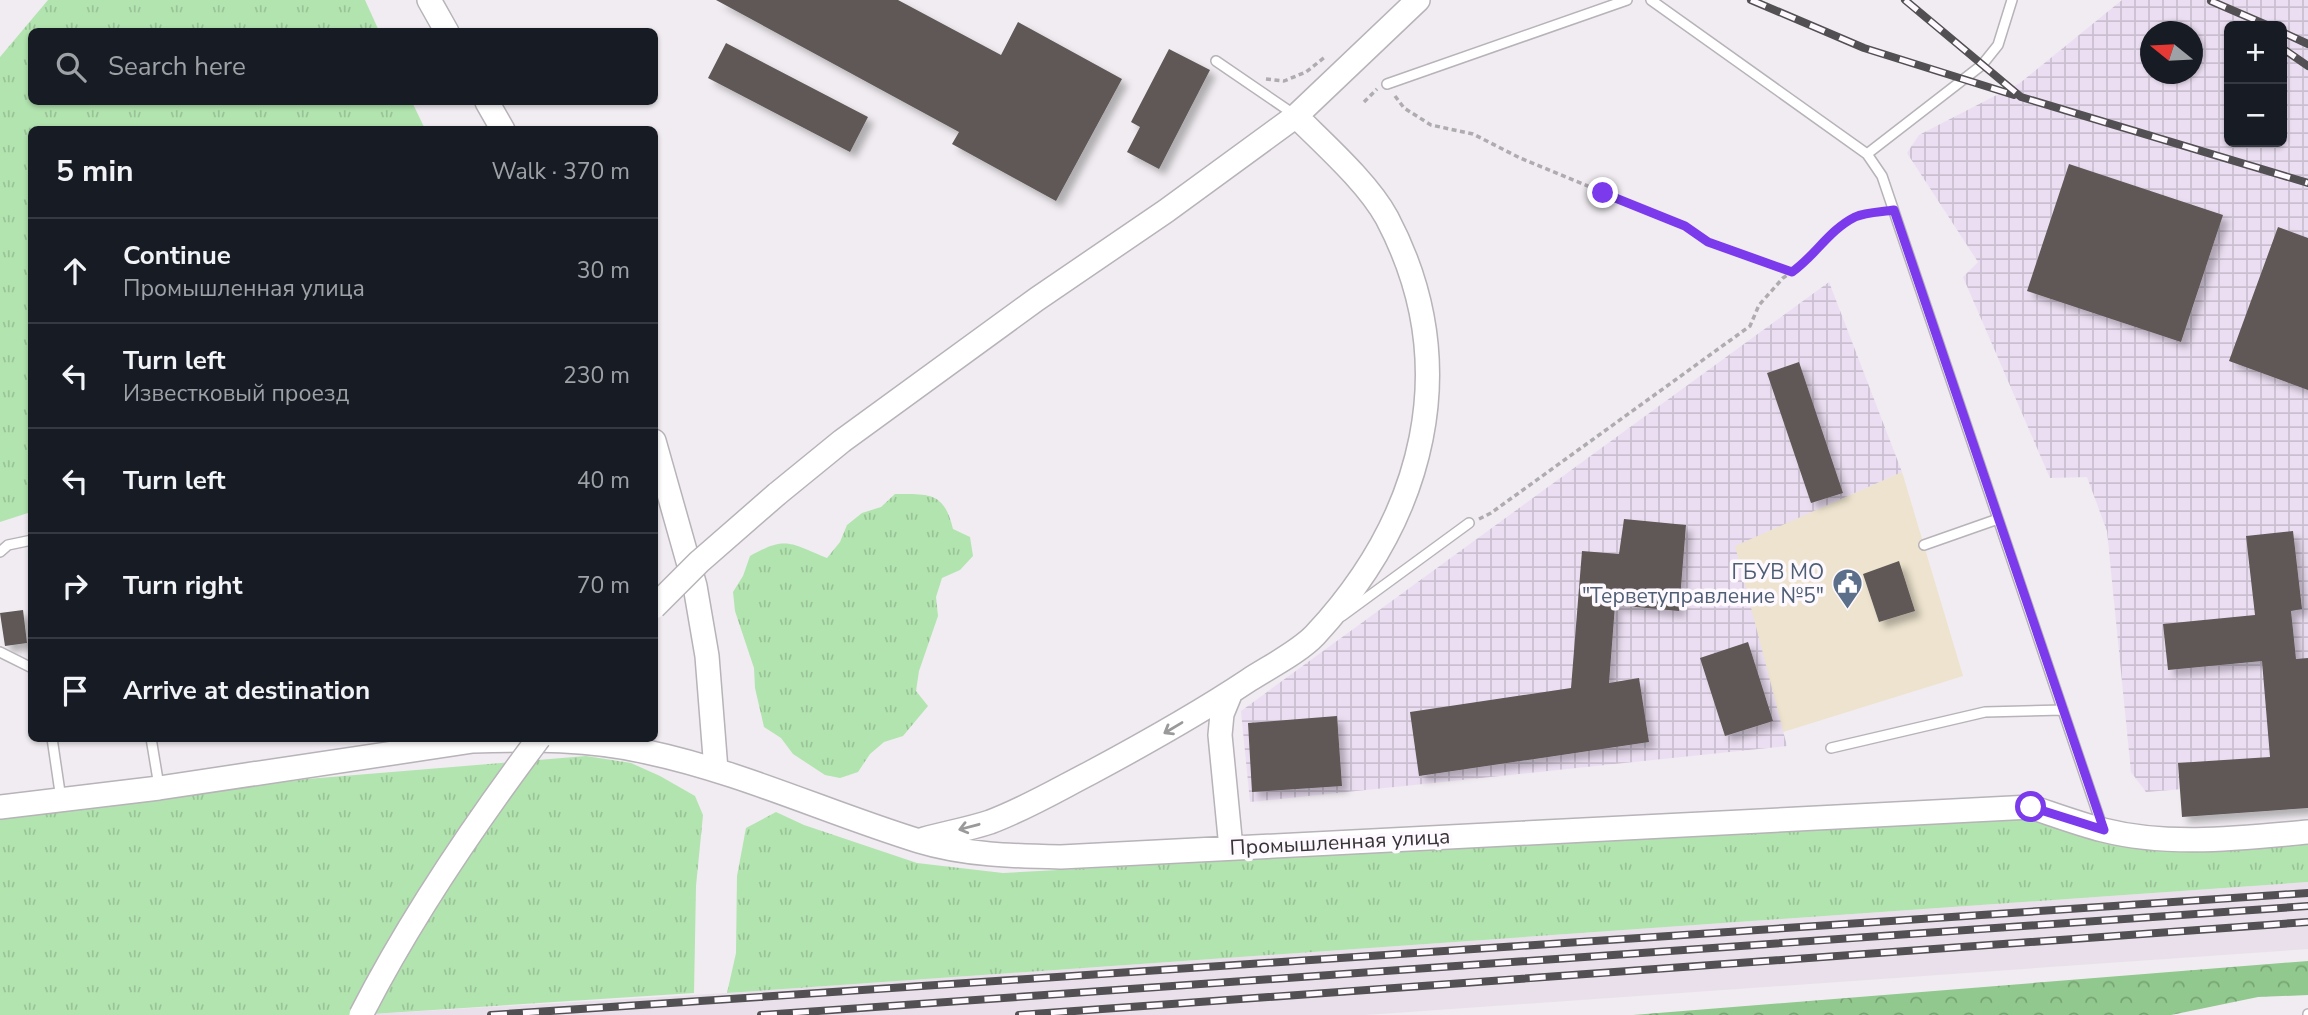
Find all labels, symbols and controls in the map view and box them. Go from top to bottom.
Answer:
north arrow [2140,21,2203,84]
map controls [2224,21,2287,147]
button: + [2224,21,2287,84]
search box [28,28,658,105]
icon: search [52,48,90,86]
text: Search here [108,49,246,84]
button: − [2224,84,2287,147]
text: 5 min [56,151,134,192]
text: Walk · 370 m [491,156,630,187]
route end [1587,177,1618,208]
text: Continue [123,238,231,273]
icon: ahead [56,252,94,290]
text: 30 m [577,255,630,286]
text: Промышленная улица [123,273,365,304]
text: Turn left [123,343,226,378]
icon: left [56,357,94,395]
text: 230 m [563,360,630,391]
text: Известковый проезд [123,378,349,409]
icon: left [56,462,94,500]
text: Turn left [123,463,226,498]
text: 40 m [577,465,630,496]
place label: ГБУВ МО "Терветуправление №5" [1582,558,1824,610]
icon: right [56,567,94,605]
public building icon: ГБУВ МО "Терветуправление №5" [1830,567,1864,611]
text: Turn right [123,568,242,603]
text: 70 m [577,570,630,601]
icon: arrive [56,672,94,710]
text: Arrive at destination [123,673,370,708]
one-way arrow [1163,721,1183,735]
route start [2015,791,2046,822]
one-way arrow [958,822,980,835]
street label: Промышленная улица [1229,822,1451,862]

